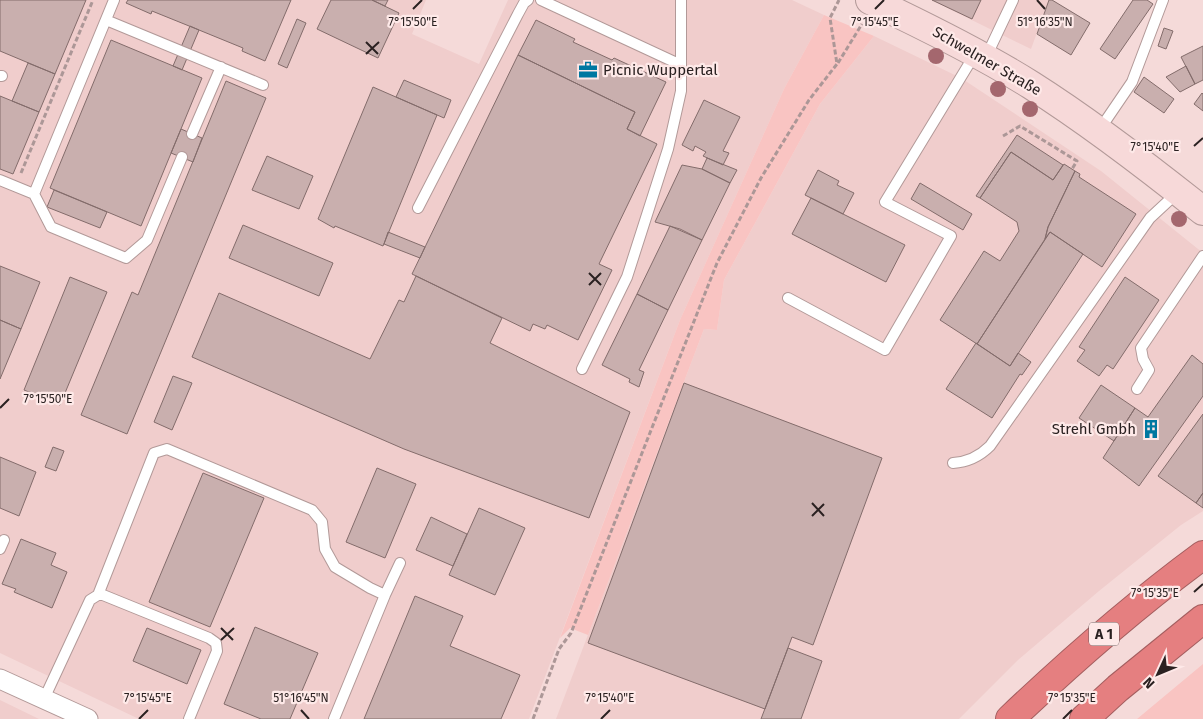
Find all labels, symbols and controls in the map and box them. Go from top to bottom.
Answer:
text: 7°15'50"E [389,15,438,29]
text: 7°15'45"E [851,15,899,29]
text: 51°16'35"N [1017,15,1073,29]
street label: Schwelmer Straße [930,23,1044,99]
office icon: Picnic Wuppertal [577,59,599,81]
place label: Picnic Wuppertal [603,61,718,79]
text: 7°15'40"E [1131,140,1179,154]
text: 7°15'50"E [24,392,73,406]
building icon: Strehl Gmbh [1140,418,1162,440]
place label: Strehl Gmbh [1052,420,1136,438]
text: 7°15'35"E [1131,586,1179,600]
road number: A 1 [1089,622,1119,646]
north arrow [1133,649,1183,699]
text: N [1140,673,1158,692]
text: 7°15'45"E [124,691,172,705]
text: 51°16'45"N [273,691,329,705]
text: 7°15'40"E [586,691,634,705]
text: 7°15'35"E [1048,691,1096,705]

